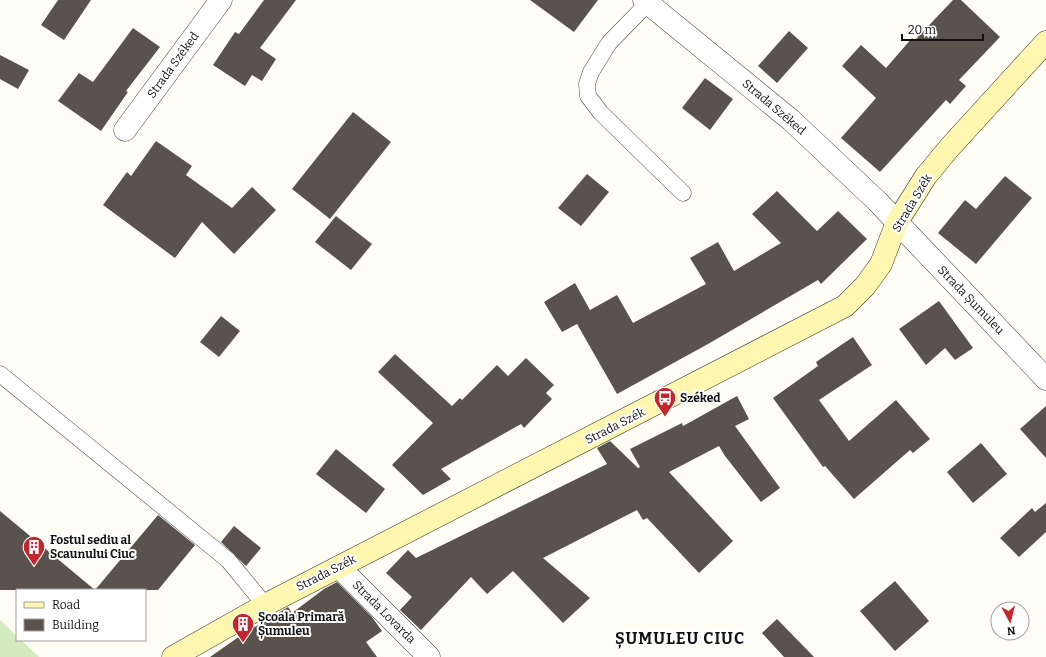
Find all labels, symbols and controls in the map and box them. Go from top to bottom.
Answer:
scale bar [902,16,983,42]
text: 20 m [908,23,937,37]
street label: Strada Széked [144,29,202,101]
street label: Strada Széked [739,76,809,138]
street label: Strada Szék [889,171,935,235]
street label: Strada Șumuleu [934,263,1008,338]
bus stop icon: Széked [652,385,678,418]
place label: Széked [680,391,721,405]
street label: Strada Szék [583,405,647,447]
place label: Fostul sediu al Scaunului Ciuc [50,533,135,561]
building icon: Fostul sediu al Scaunului Ciuc [21,534,47,567]
street label: Strada Szék [294,552,358,594]
street label: Strada Lovarda [350,578,419,647]
legend [16,589,146,641]
text: Road [52,598,80,612]
north arrow [990,601,1030,641]
place label: Școala Primară Șumuleu [258,610,344,639]
building icon: Școala Primară Șumuleu [230,611,256,644]
text: Building [52,618,99,632]
text: N [1006,623,1016,637]
district label: ȘUMULEU CIUC [615,629,745,649]

